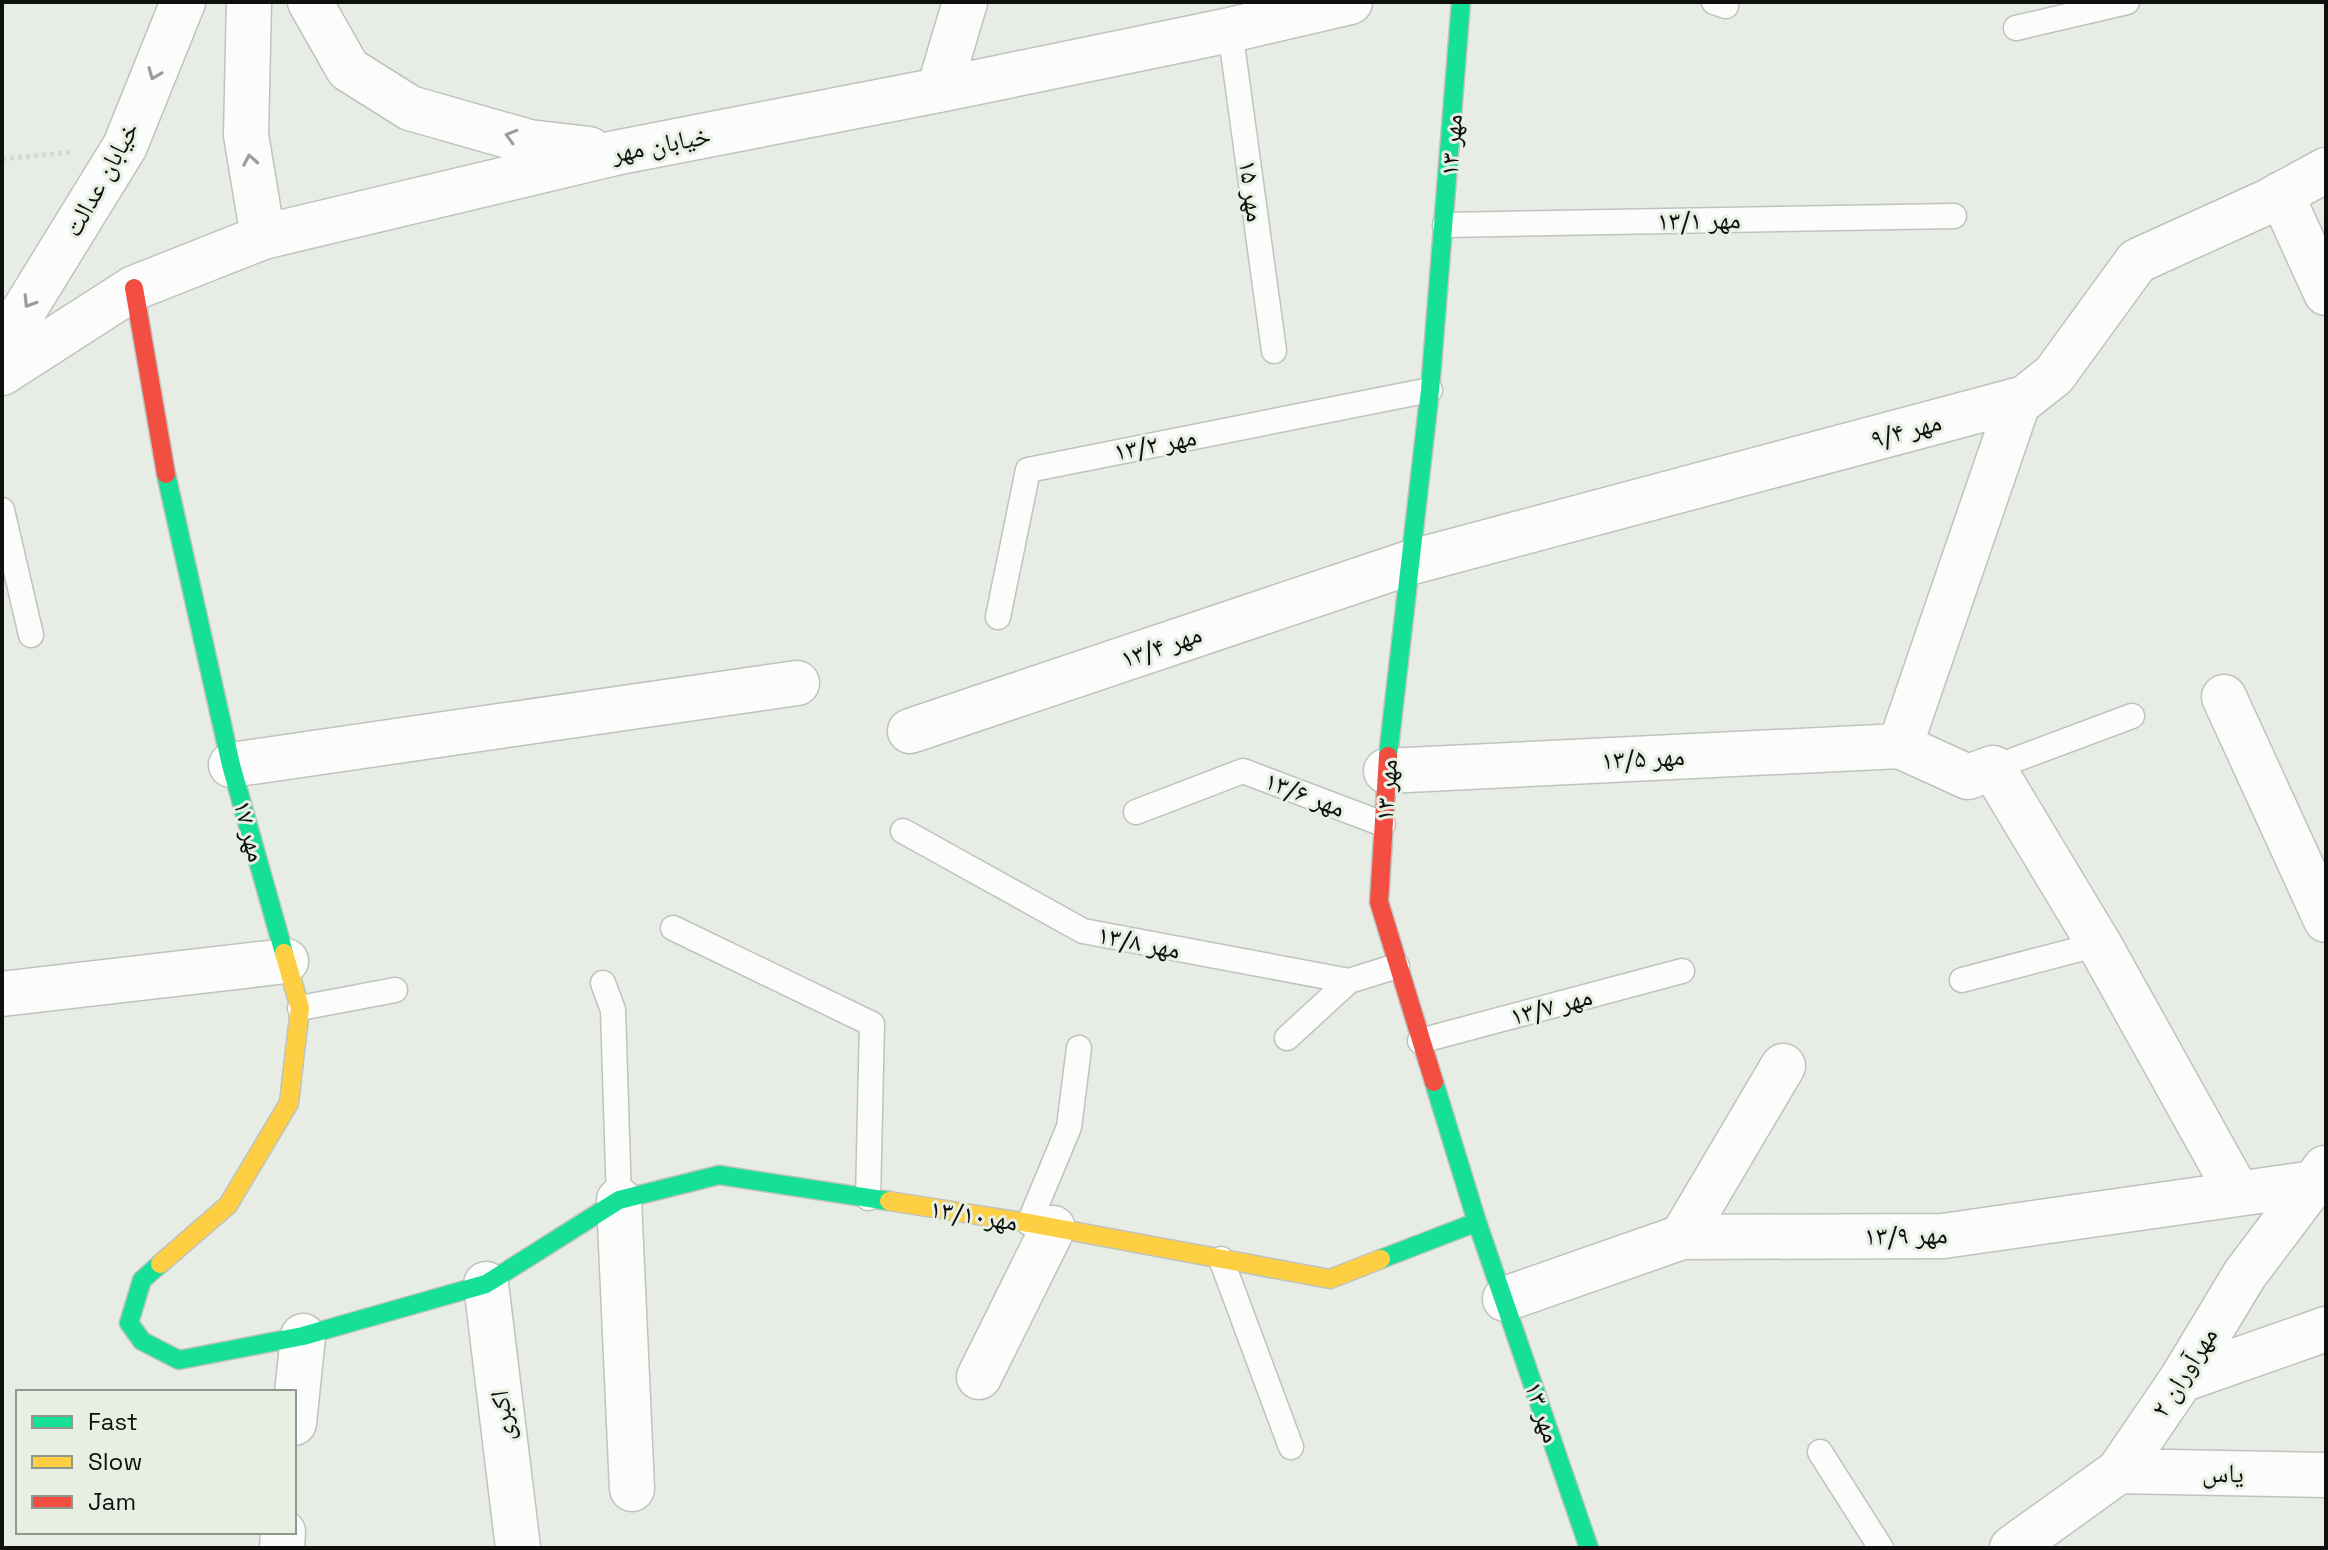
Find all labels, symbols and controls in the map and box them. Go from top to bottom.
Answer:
one-way arrow [147,66,163,80]
street label: مهر ۱۳ [1432,113,1470,177]
street label: خیابان عدالت [55,115,147,243]
street label: خیابان مهر [608,118,714,170]
one-way arrow [504,129,518,146]
one-way arrow [242,153,259,167]
street label: مهر ۱۵ [1231,158,1273,224]
street label: مهر ۱۳/۱ [1657,202,1741,238]
one-way arrow [24,293,39,308]
street label: مهر ۹/۴ [1867,404,1945,456]
street label: مهر ۱۳/۲ [1111,419,1199,469]
street label: مهر ۱۳/۴ [1116,616,1206,676]
street label: مهر ۱۳/۵ [1600,739,1686,777]
street label: مهر ۱۳ [1367,758,1405,822]
street label: مهر ۱۳/۶ [1260,763,1350,825]
street label: مهر ۱۷ [226,797,274,865]
street label: مهر ۱۳/۸ [1095,917,1183,967]
street label: مهر ۱۳/۷ [1506,979,1596,1033]
street label: مهر۱۳/۱۰ [928,1191,1020,1239]
street label: مهر ۱۳/۹ [1864,1217,1948,1253]
street label: مهرآوران ۲ [2143,1320,2225,1424]
street label: مهر ۱۳ [1517,1377,1569,1447]
street label: اکبری [482,1389,522,1443]
legend [16,1390,296,1534]
text: Fast [88,1406,138,1437]
text: Slow [88,1446,142,1477]
street label: یاس [2202,1456,2244,1490]
text: Jam [88,1486,136,1517]

